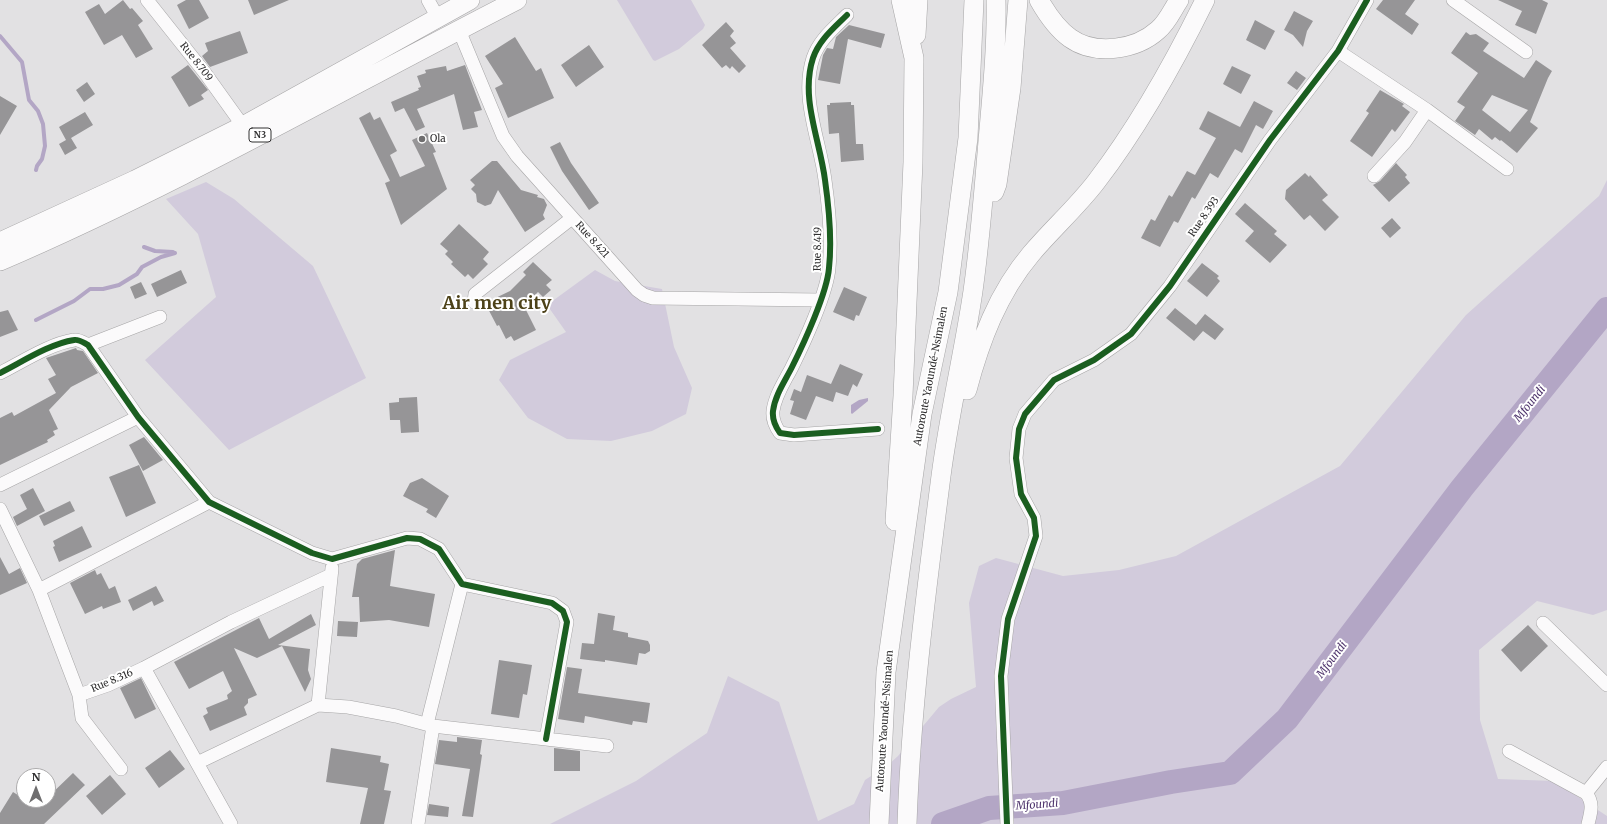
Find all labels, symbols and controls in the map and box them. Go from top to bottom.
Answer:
street label: Rue 8.709 [177,40,215,84]
road number: N3 [249,128,271,142]
place label: Ola [430,133,446,145]
marker: Ola [417,134,427,144]
street label: Rue 8.393 [1186,195,1222,239]
street label: Rue 8.421 [573,219,611,261]
street label: Rue 8.419 [812,227,824,271]
district label: Air men city [443,293,551,315]
street label: Autoroute Yaoundé-Nsimalen [912,305,950,447]
water label: Mfoundi [1511,383,1549,425]
water label: Mfoundi [1314,639,1350,681]
street label: Autoroute Yaoundé-Nsimalen [874,650,896,792]
street label: Rue 8.316 [89,667,135,695]
north arrow [16,768,56,808]
text: N [32,770,40,784]
water label: Mfoundi [1015,797,1059,813]

